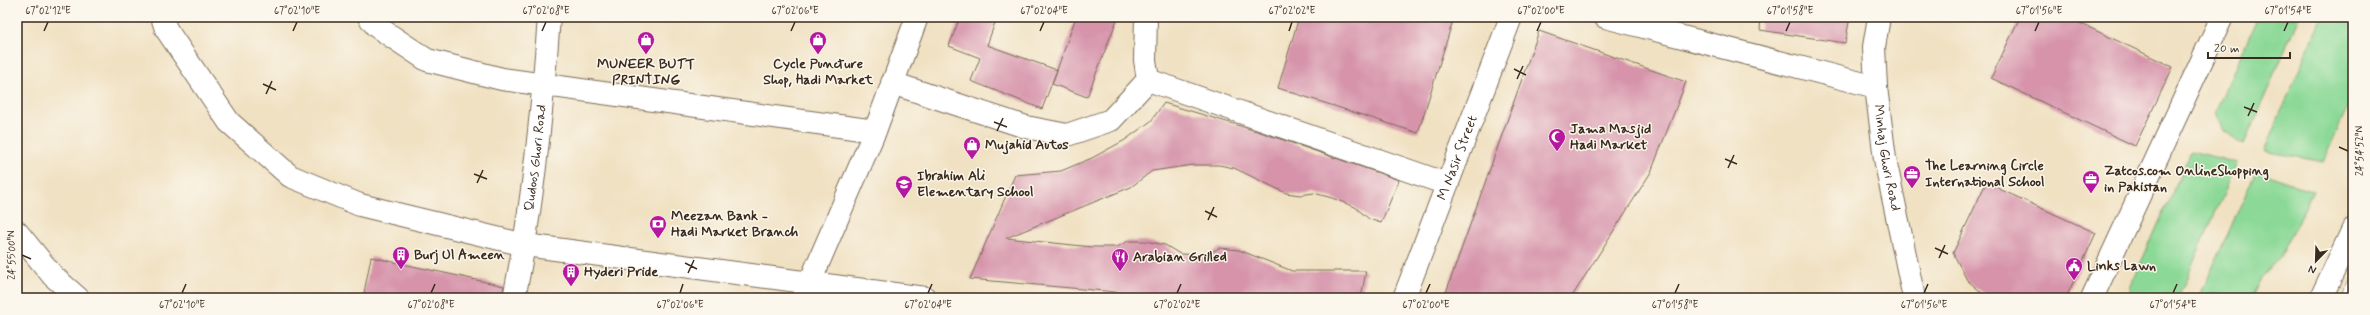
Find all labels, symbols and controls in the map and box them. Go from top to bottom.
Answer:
text: 67°02'12"E [25,4,71,18]
text: 67°02'10"E [274,4,320,18]
text: 67°02'08"E [522,4,570,18]
text: 67°02'06"E [771,4,819,18]
text: 67°02'04"E [1020,4,1068,18]
text: 67°02'02"E [1269,4,1316,18]
text: 67°02'00"E [1517,4,1565,18]
text: 67°01'58"E [1767,4,1813,18]
text: 67°01'56"E [2016,4,2062,18]
text: 67°01'54"E [2264,4,2312,18]
shop icon: MUNEER BUTT PRINTING [636,30,656,55]
shop icon: Cycle Puncture Shop, Hadi Market [808,30,828,55]
scale bar [2208,34,2290,60]
text: 20 m [2214,41,2240,57]
place label: MUNEER BUTT PRINTING [597,55,695,89]
place label: Cycle Puncture Shop, Hadi Market [763,55,874,89]
street label: Minhaj Ghori Road [1869,103,1905,213]
street label: Qudoos Ghori Road [520,104,551,212]
street label: M Nasir Street [1433,113,1482,203]
place label: Jama Masjid Hadi Market [1570,120,1651,154]
text: 24°54'52"N [2353,126,2367,176]
mosque icon: Jama Masjid Hadi Market [1547,127,1567,152]
shop icon: Mujahid Autos [962,135,982,160]
place label: Mujahid Autos [985,136,1069,155]
place label: The Learning Circle International School [1925,157,2045,191]
place label: Zatcos.com OnlineShopping in Pakistan [2104,162,2269,196]
office icon: The Learning Circle International School [1902,164,1922,189]
place label: Ibrahim Ali Elementary School [917,167,1033,201]
office icon: Zatcos.com OnlineShopping in Pakistan [2081,169,2101,194]
school or university icon: Ibrahim Ali Elementary School [894,174,914,199]
place label: Meezan Bank - Hadi Market Branch [671,207,799,241]
bank icon: Meezan Bank - Hadi Market Branch [648,214,668,239]
text: 24°55'00"N [5,230,19,280]
north arrow [2296,241,2336,281]
building icon: Burj Ul Ameen [391,245,411,270]
place label: Burj Ul Ameen [414,246,506,265]
restaurant icon: Arabian Grilled [1110,247,1130,272]
place label: Arabian Grilled [1133,248,1227,266]
public building icon: Links Lawn [2064,256,2084,281]
place label: Links Lawn [2087,257,2156,275]
text: N [2306,261,2319,277]
building icon: Hyderi Pride [561,262,581,287]
place label: Hyderi Pride [584,263,658,281]
text: 67°02'10"E [159,298,205,312]
text: 67°02'08"E [407,298,455,312]
text: 67°02'06"E [656,298,704,312]
text: 67°02'04"E [904,298,952,312]
text: 67°02'02"E [1154,298,1201,312]
text: 67°02'00"E [1402,298,1450,312]
text: 67°01'58"E [1652,298,1698,312]
text: 67°01'56"E [1901,298,1947,312]
text: 67°01'54"E [2149,298,2197,312]

